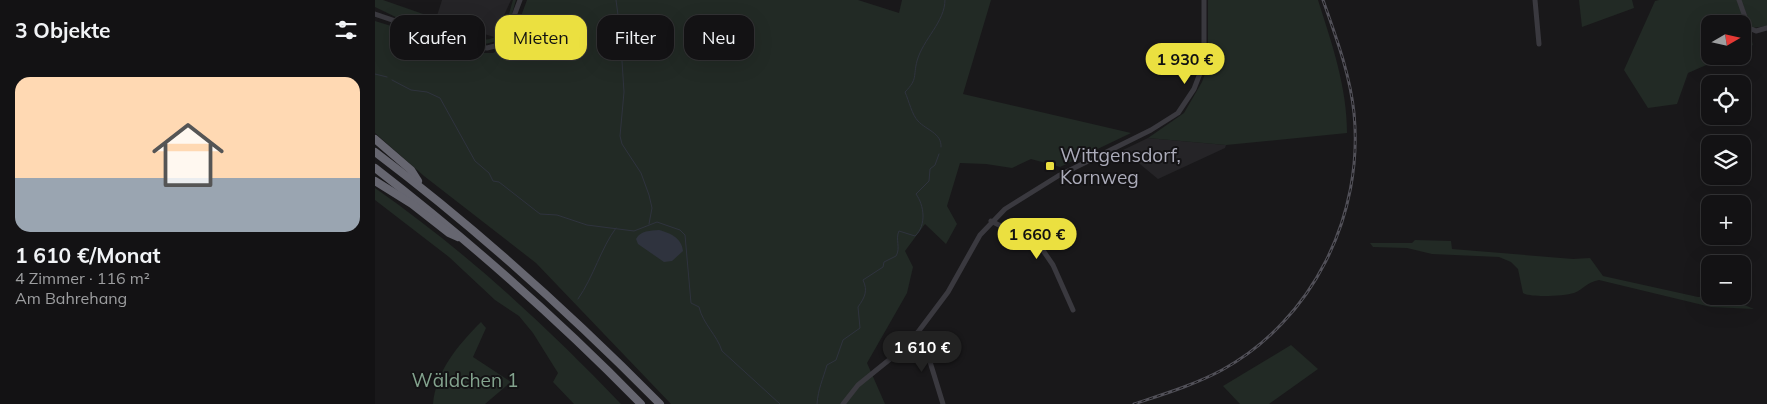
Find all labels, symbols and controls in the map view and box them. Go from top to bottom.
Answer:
chip: Kaufen [390,15,485,60]
chip: Mieten [495,15,587,60]
chip: Filter [597,15,674,60]
chip: Neu [684,15,754,60]
north arrow [1701,15,1751,65]
map controls [1701,15,1751,305]
icon: filters [332,16,360,44]
text: 3 Objekte [15,17,111,43]
pin: 1 930 € [1139,42,1231,85]
text: 1 930 € [1157,49,1213,69]
button: locate [1701,75,1751,125]
icon: home [143,110,233,200]
button: layers [1701,135,1751,185]
place label: Wittgensdorf, Kornweg [1060,143,1181,189]
marker: Wittgensdorf, Kornweg [1044,160,1056,172]
button: + [1701,195,1751,245]
pin: 1 660 € [991,218,1083,260]
text: 1 660 € [1009,224,1065,244]
text: 1 610 €/Monat [15,242,161,268]
button: − [1701,255,1751,305]
text: 4 Zimmer · 116 m² [15,268,150,288]
text: Am Bahrehang [15,288,127,308]
pin: 1 610 € [876,330,968,373]
text: 1 610 € [894,337,950,357]
park label: Wäldchen 1 [412,368,518,392]

